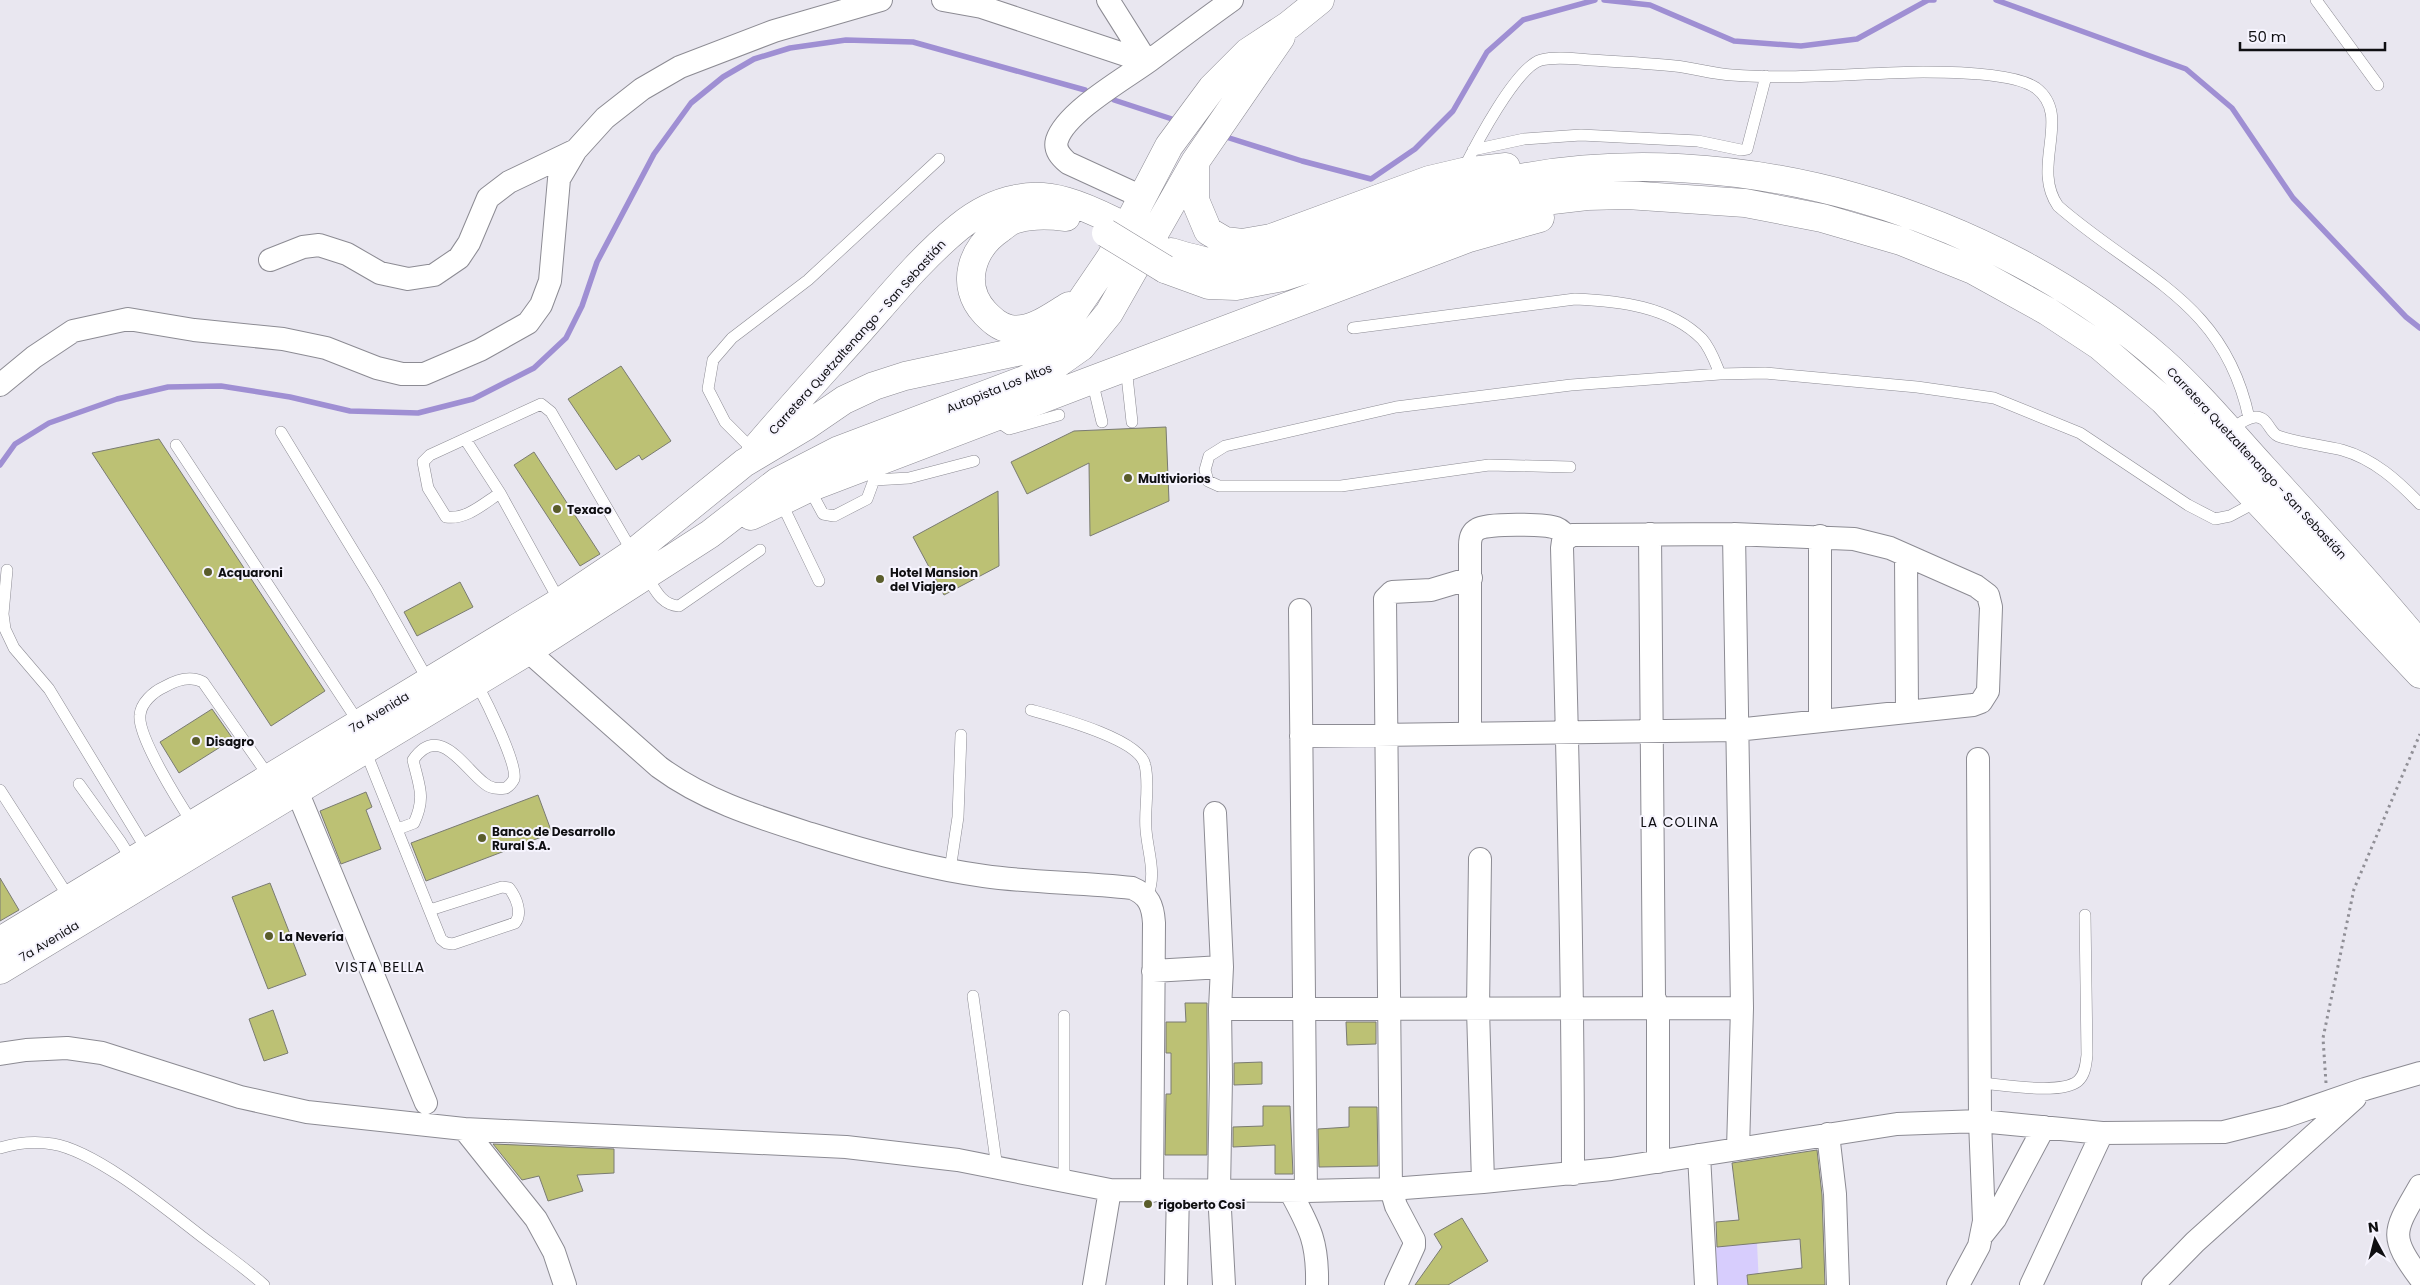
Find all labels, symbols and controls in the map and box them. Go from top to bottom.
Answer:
scale bar [2240,20,2385,52]
text: 50 m [2248,26,2286,47]
street label: Carretera Quetzaltenango - San Sebastián [765,236,949,438]
street label: Autopista Los Altos [944,359,1054,417]
street label: Carretera Quetzaltenango - San Sebastián [2163,363,2351,563]
place label: Multiviorios [1138,470,1211,487]
marker: Multiviorios [1122,472,1134,484]
place label: Texaco [567,501,612,518]
marker: Texaco [551,503,563,515]
place label: Acquaroni [218,564,283,581]
place label: Hotel Mansion del Viajero [890,564,978,595]
marker: Acquaroni [202,566,214,578]
marker: Hotel Mansion del Viajero [874,573,886,585]
street label: 7a Avenida [346,687,412,737]
place label: Disagro [206,733,254,750]
marker: Disagro [190,735,202,747]
district label: LA COLINA [1641,812,1719,832]
place label: Banco de Desarrollo Rural S.A. [492,823,616,854]
marker: Banco de Desarrollo Rural S.A. [476,832,488,844]
street label: 7a Avenida [16,916,82,966]
place label: La Nevería [279,928,344,945]
marker: La Nevería [263,930,275,942]
district label: VISTA BELLA [335,957,425,977]
place label: rigoberto Cosi [1158,1196,1245,1213]
marker: rigoberto Cosi [1142,1198,1154,1210]
north arrow [2350,1215,2400,1265]
text: N [2367,1217,2380,1238]

